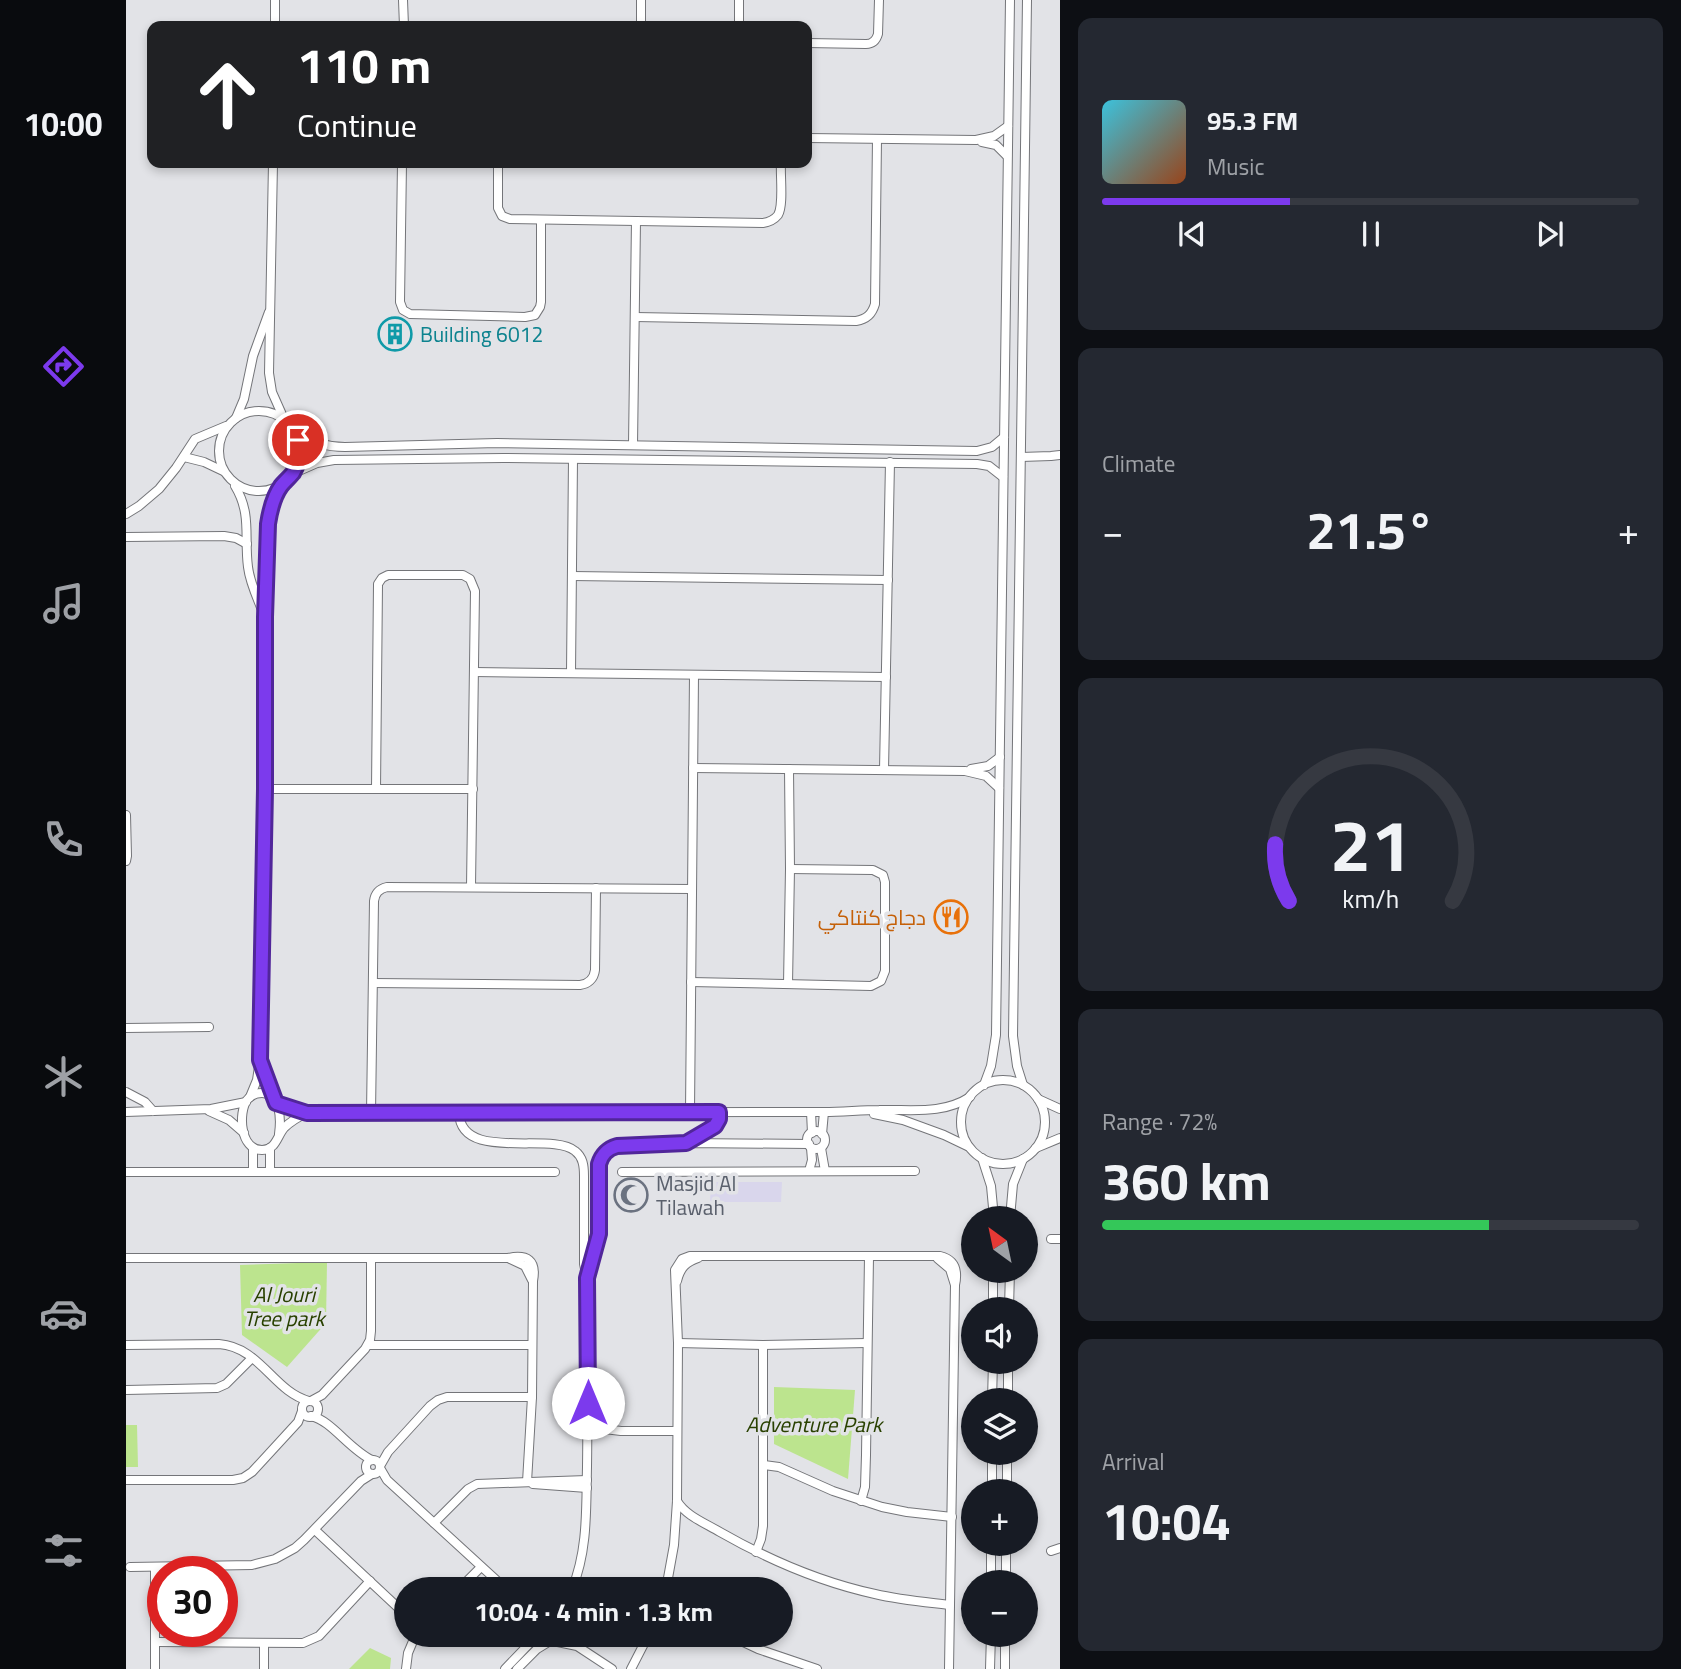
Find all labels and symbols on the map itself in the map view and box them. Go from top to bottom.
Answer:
building icon: Building 6012 [376,315,414,353]
place label: Building 6012 [420,315,543,354]
pin [268,410,328,470]
place label: دجاج كنتاكي [818,898,926,937]
restaurant icon: دجاج كنتاكي [932,898,970,936]
place label: Masjid Al Tilawah [656,1164,736,1227]
mosque icon: Masjid Al Tilawah [612,1176,650,1214]
north arrow [961,1206,1038,1283]
park label: Al Jouri Tree park [243,1275,327,1338]
position arrow [551,1366,625,1440]
park label: Adventure Park [746,1405,885,1444]
speed limit sign: 30 [147,1556,238,1647]

